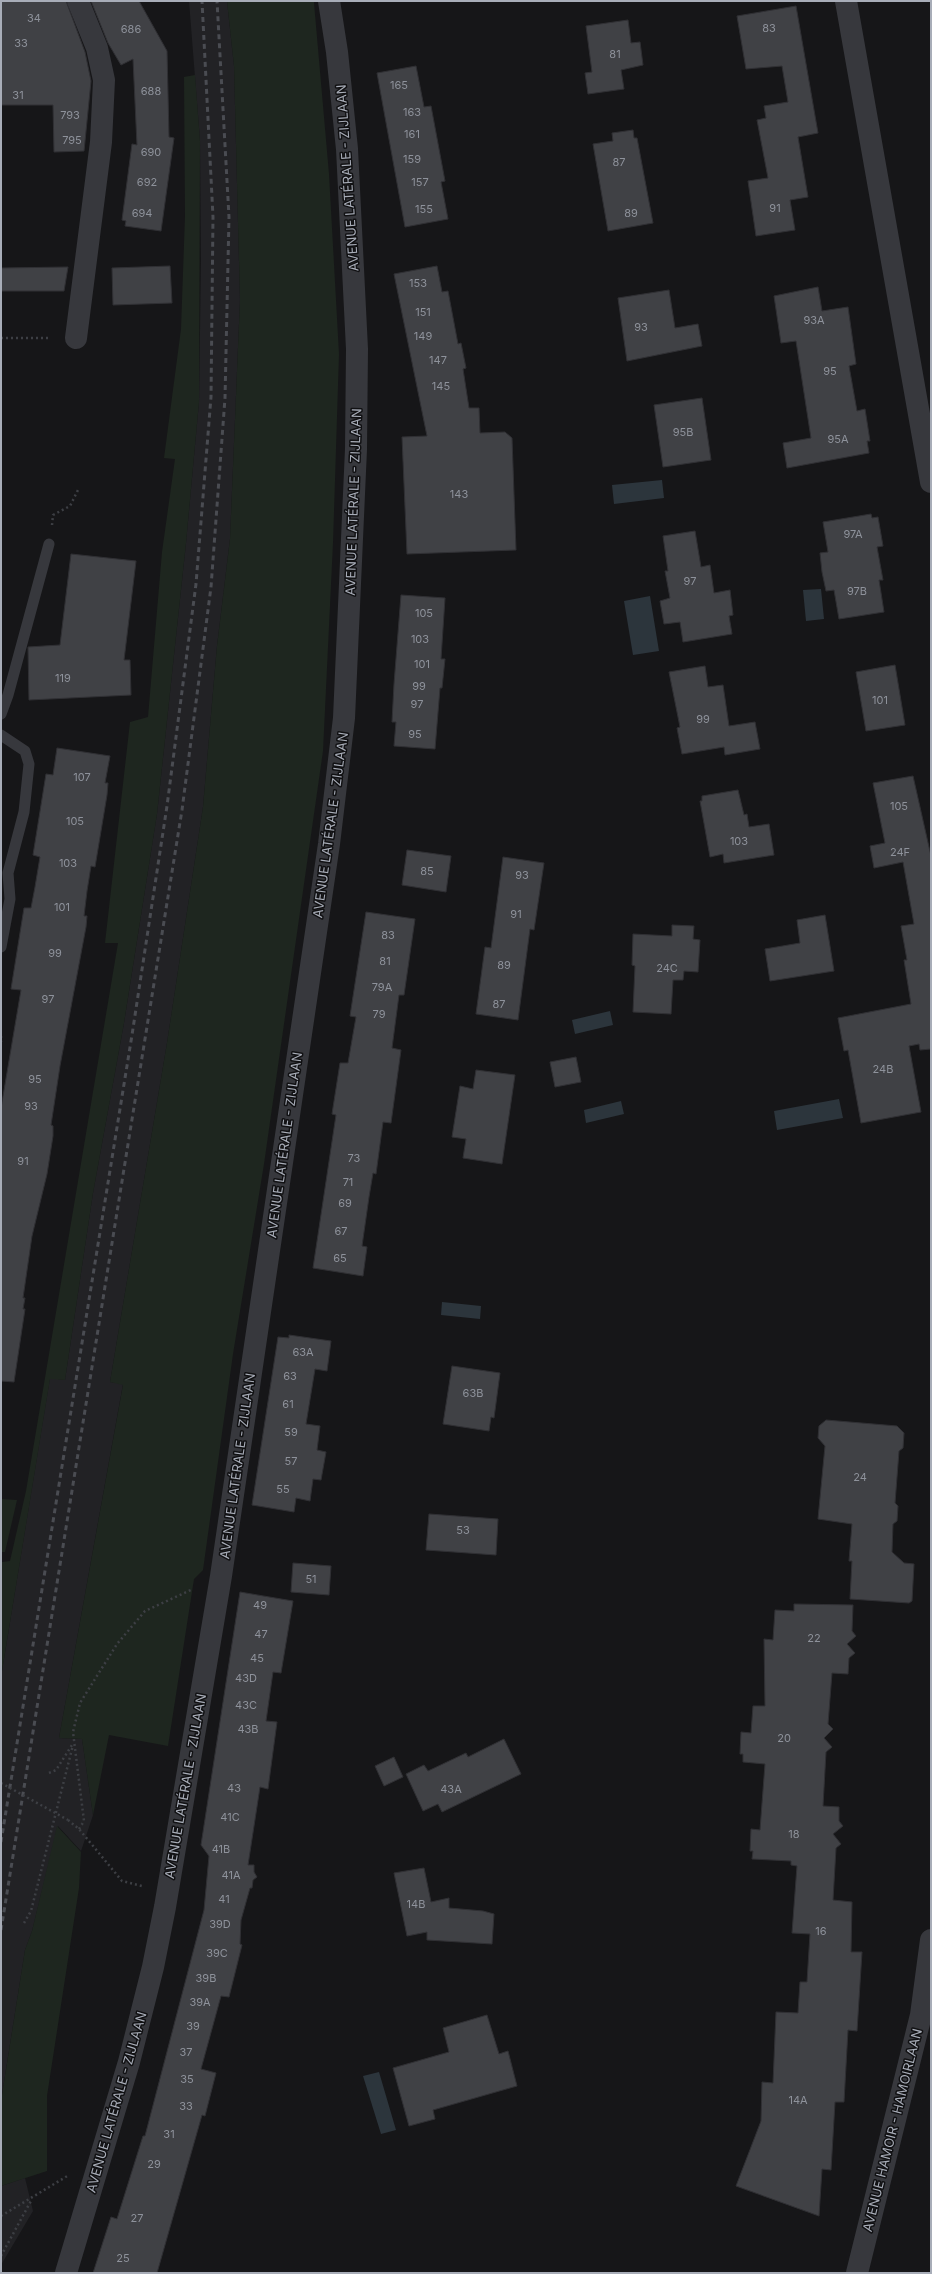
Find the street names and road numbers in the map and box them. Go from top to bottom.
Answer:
street label: AVENUE LATÉRALE - ZIJLAAN [332,84,362,272]
street label: AVENUE LATÉRALE - ZIJLAAN [342,408,364,596]
street label: AVENUE LATÉRALE - ZIJLAAN [309,731,351,919]
street label: AVENUE LATÉRALE - ZIJLAAN [263,1051,305,1239]
street label: AVENUE LATÉRALE - ZIJLAAN [216,1372,258,1560]
street label: AVENUE LATÉRALE - ZIJLAAN [161,1692,209,1880]
street label: AVENUE LATÉRALE - ZIJLAAN [82,2010,150,2194]
street label: AVENUE HAMOIR - HAMOIRLAAN [859,2027,925,2233]

